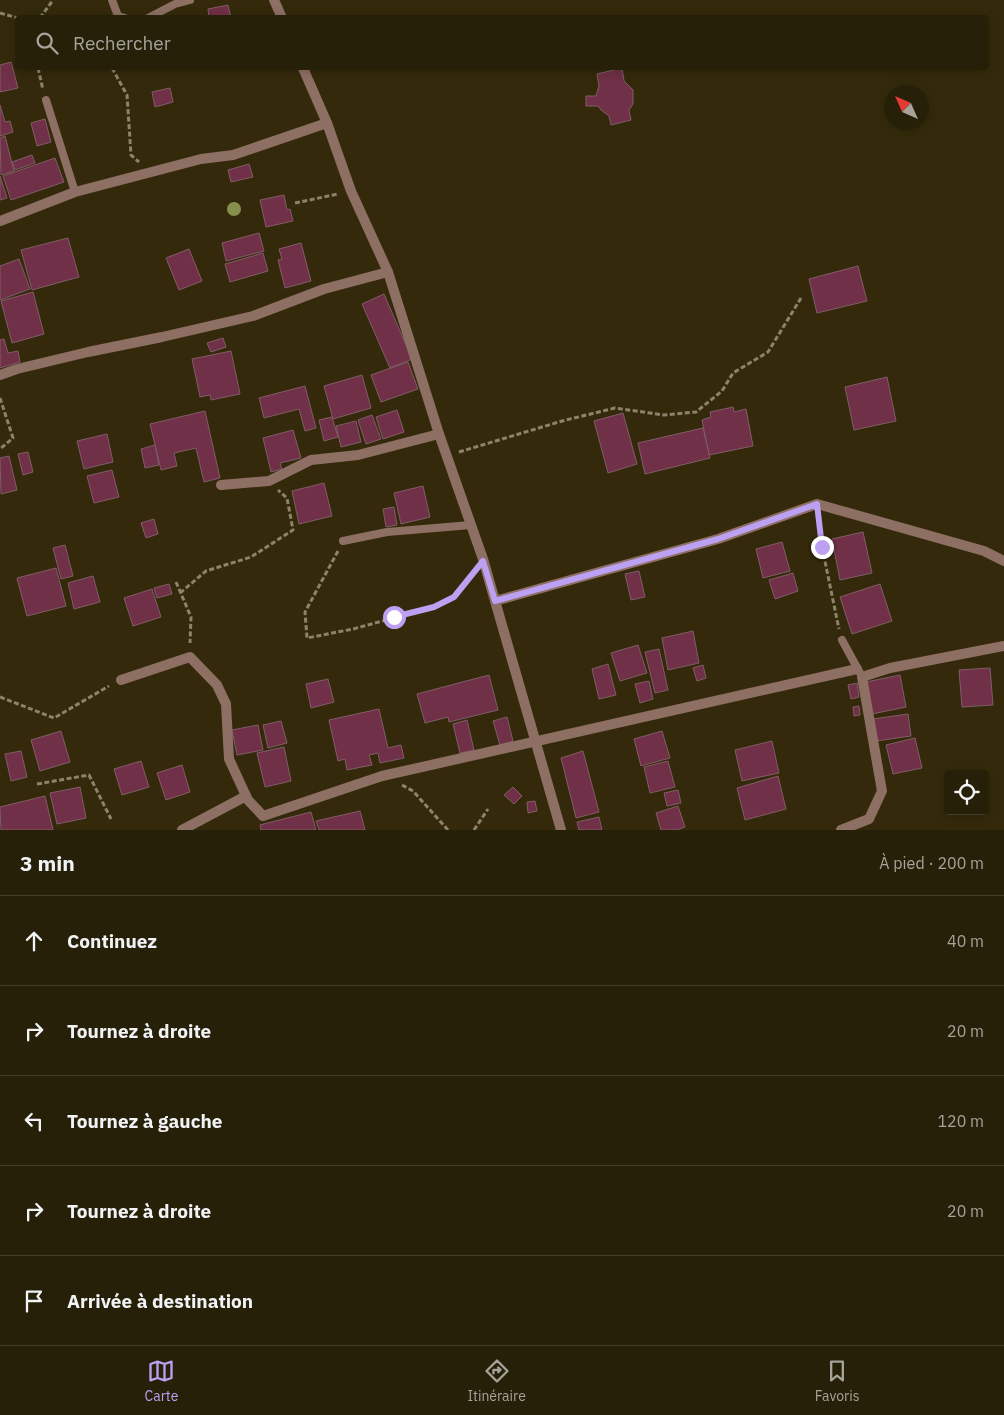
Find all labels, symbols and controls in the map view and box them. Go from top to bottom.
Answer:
search box [15,15,989,70]
icon: search [33,29,61,57]
text: Rechercher [73,31,171,55]
north arrow [884,85,929,130]
route end [811,536,834,559]
route start [383,606,406,629]
map controls [944,770,989,815]
button: locate [944,770,989,815]
text: 3 min [20,849,75,877]
text: À pied · 200 m [879,853,984,873]
icon: ahead [20,927,48,955]
text: Continuez [67,929,157,953]
text: 40 m [947,931,984,951]
icon: right [20,1017,48,1045]
text: Tournez à droite [67,1019,211,1043]
text: 20 m [947,1021,984,1041]
icon: left [20,1107,48,1135]
text: Tournez à gauche [67,1109,223,1133]
text: 120 m [937,1111,984,1131]
icon: right [20,1197,48,1225]
text: Tournez à droite [67,1199,211,1223]
text: 20 m [947,1201,984,1221]
icon: arrive [20,1287,48,1315]
text: Arrivée à destination [67,1289,253,1313]
tab: Carte [144,1357,178,1405]
tab: Itinéraire [467,1357,526,1405]
tab: Favoris [815,1357,860,1405]

